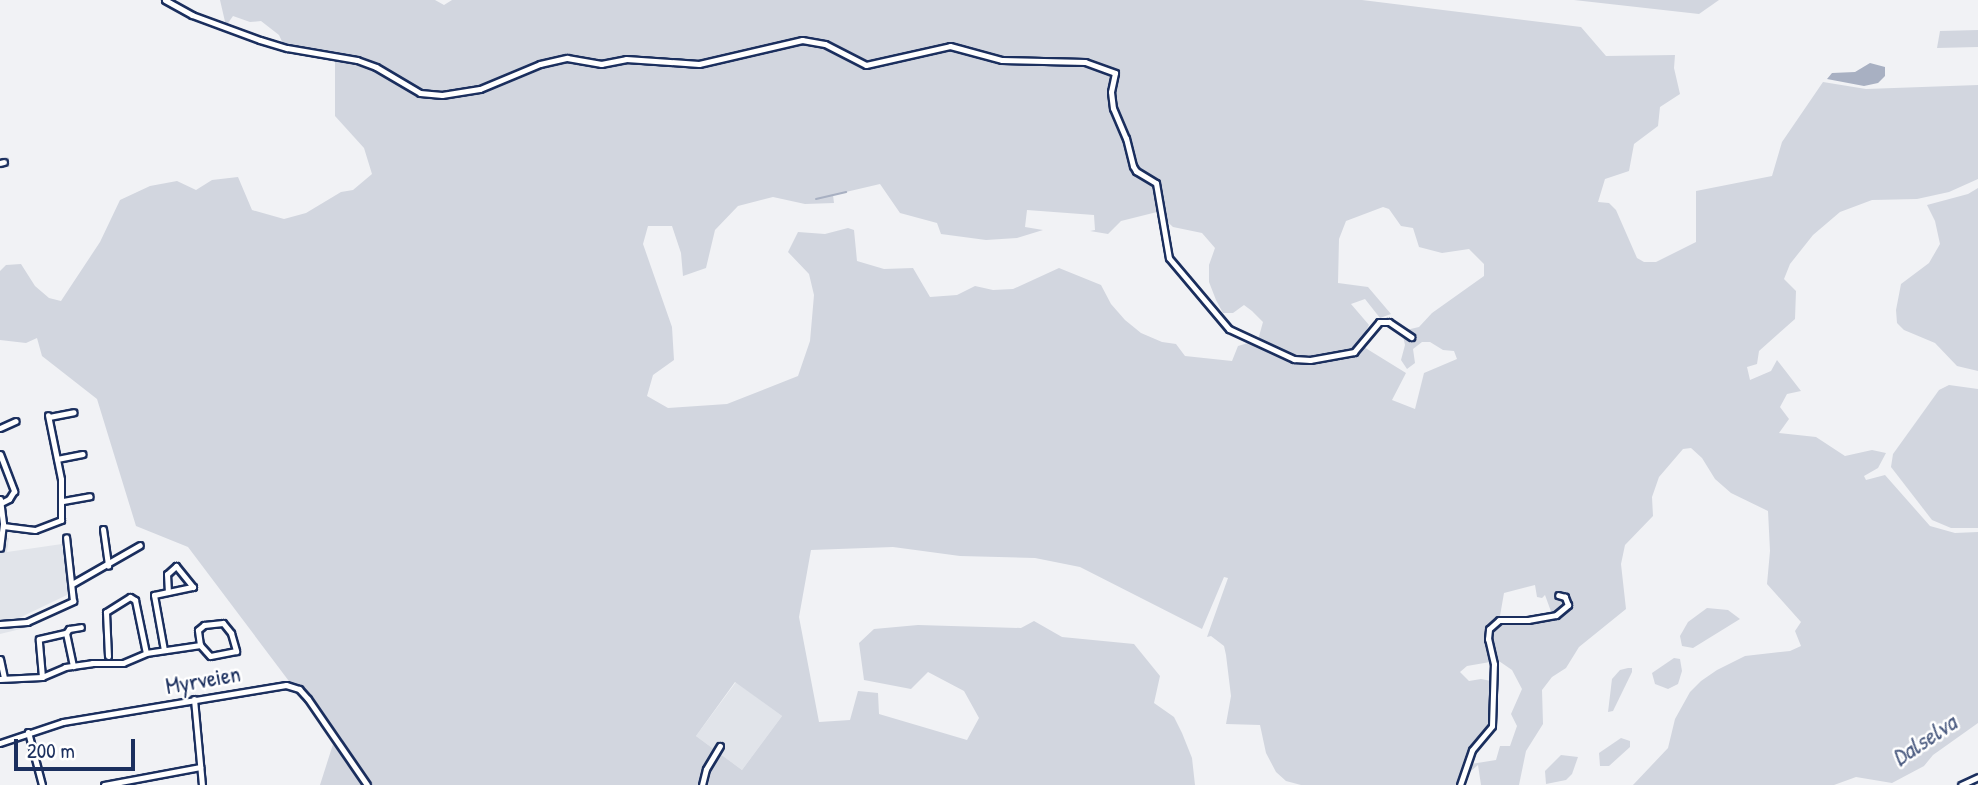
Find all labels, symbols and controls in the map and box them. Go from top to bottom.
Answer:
street label: Myrveien [164,660,242,700]
water label: Dalselva [1886,708,1962,772]
scale bar [18,726,138,770]
text: 200 m [27,736,75,765]

